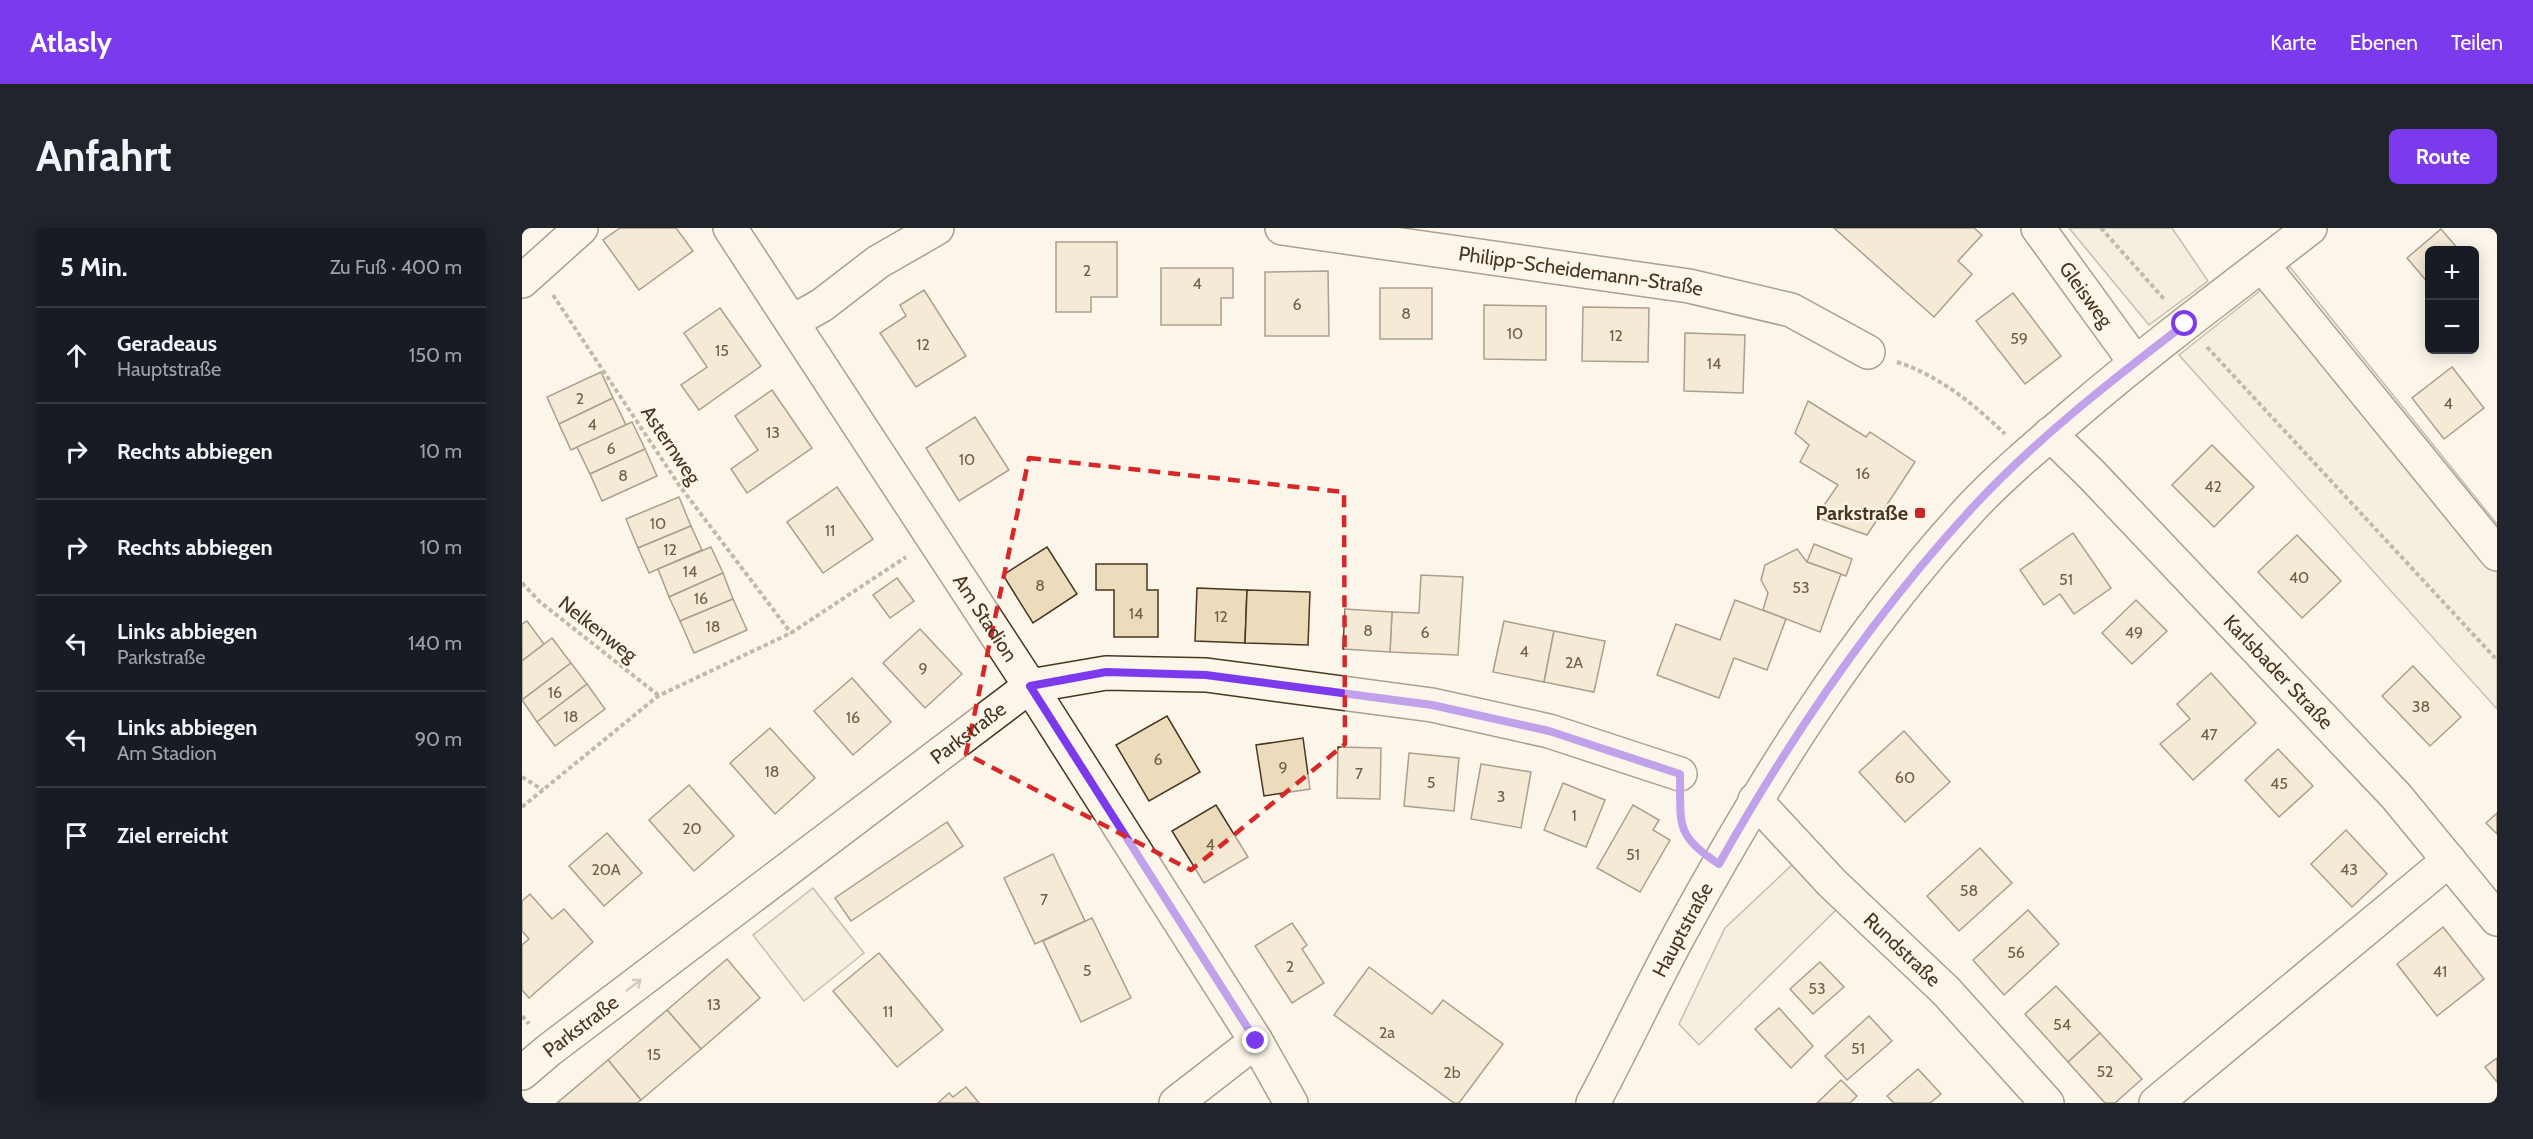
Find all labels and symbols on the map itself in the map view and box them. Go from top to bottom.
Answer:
street label: Philipp-Scheidemann-Straße [1457,241,1706,301]
street label: Gleisweg [2054,257,2119,333]
house number: 2 [1083,261,1091,280]
house number: 4 [1192,274,1202,293]
house number: 6 [1292,295,1302,314]
house number: 8 [1401,304,1411,323]
route start [2171,310,2197,336]
house number: 10 [1507,324,1523,343]
house number: 12 [1609,326,1623,345]
house number: 59 [2010,329,2028,348]
house number: 12 [916,335,930,354]
house number: 15 [715,341,729,360]
house number: 14 [1707,354,1721,373]
house number: 2 [576,389,584,408]
house number: 4 [2443,394,2453,413]
street label: Asternweg [636,401,707,490]
house number: 4 [587,415,597,434]
house number: 13 [766,423,780,442]
house number: 6 [606,439,616,458]
house number: 10 [959,450,975,469]
house number: 16 [1856,464,1870,483]
house number: 8 [618,466,628,485]
house number: 42 [2204,477,2222,496]
place label: Parkstraße [1816,501,1908,525]
marker: Parkstraße [1913,506,1927,520]
house number: 10 [650,514,666,533]
house number: 11 [825,521,835,540]
house number: 12 [663,540,677,559]
house number: 14 [683,562,697,581]
house number: 40 [2289,568,2309,587]
street label: Am Stadion [948,570,1023,666]
house number: 51 [2059,570,2073,589]
house number: 8 [1035,576,1045,595]
house number: 53 [1792,578,1810,597]
house number: 16 [694,589,708,608]
street label: Nelkenweg [554,591,643,668]
house number: 14 [1129,604,1143,623]
house number: 12 [1214,607,1228,626]
street label: Karlsbader Straße [2219,610,2338,734]
house number: 18 [706,617,720,636]
house number: 8 [1363,621,1373,640]
house number: 6 [1420,623,1430,642]
house number: 49 [2125,623,2143,642]
house number: 4 [1519,642,1529,661]
house number: 2A [1565,653,1583,672]
house number: 9 [918,659,928,678]
house number: 16 [548,683,562,702]
street label: Parkstraße [925,697,1011,769]
house number: 38 [2412,697,2430,716]
house number: 18 [564,707,578,726]
house number: 16 [846,708,860,727]
house number: 47 [2200,725,2218,744]
house number: 6 [1153,750,1163,769]
house number: 9 [1278,758,1288,777]
house number: 18 [765,762,779,781]
house number: 7 [1355,764,1363,783]
house number: 60 [1895,768,1915,787]
house number: 5 [1427,773,1435,792]
house number: 45 [2270,774,2288,793]
house number: 3 [1497,787,1505,806]
house number: 1 [1571,806,1577,825]
house number: 20 [682,819,702,838]
house number: 4 [1205,835,1215,854]
house number: 51 [1626,845,1640,864]
house number: 20A [591,860,621,879]
house number: 43 [2340,860,2358,879]
street label: Hauptstraße [1647,878,1718,981]
house number: 58 [1960,881,1978,900]
house number: 7 [1040,890,1048,909]
street label: Rundstraße [1859,907,1946,992]
house number: 56 [2007,943,2025,962]
house number: 2 [1286,957,1294,976]
house number: 5 [1083,961,1091,980]
house number: 41 [2433,962,2447,981]
one-way arrow [626,979,642,992]
house number: 53 [1808,979,1826,998]
street label: Parkstraße [538,990,623,1062]
house number: 13 [707,995,721,1014]
house number: 11 [883,1002,893,1021]
house number: 54 [2053,1015,2071,1034]
house number: 2a [1379,1023,1395,1042]
route end [1242,1027,1268,1053]
house number: 51 [1851,1039,1865,1058]
house number: 15 [647,1045,661,1064]
house number: 52 [2096,1062,2114,1081]
house number: 2b [1443,1063,1461,1082]

